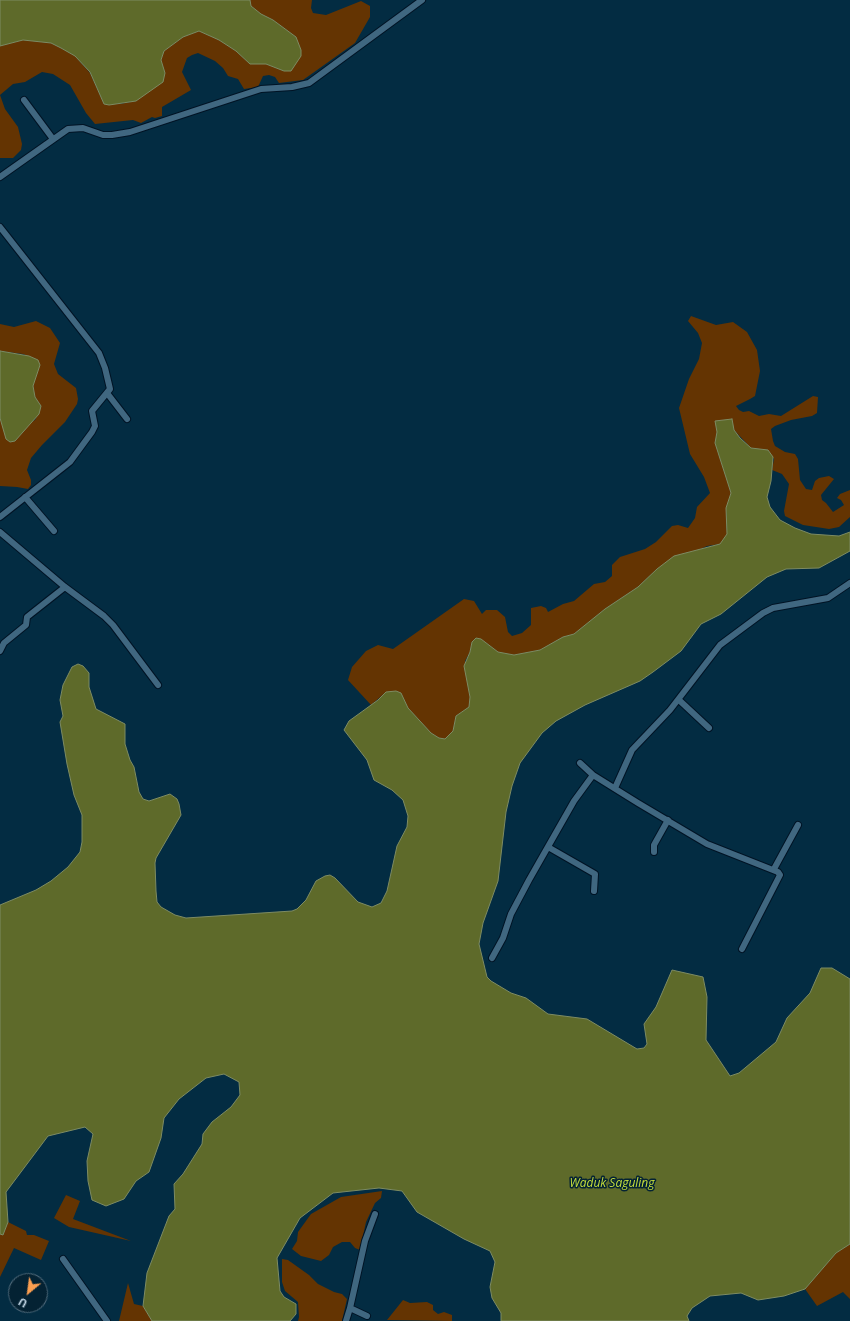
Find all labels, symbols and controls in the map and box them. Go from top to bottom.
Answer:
water label: Waduk Saguling [569,1177,655,1191]
north arrow [8,1273,48,1313]
text: U [15,1294,30,1312]

